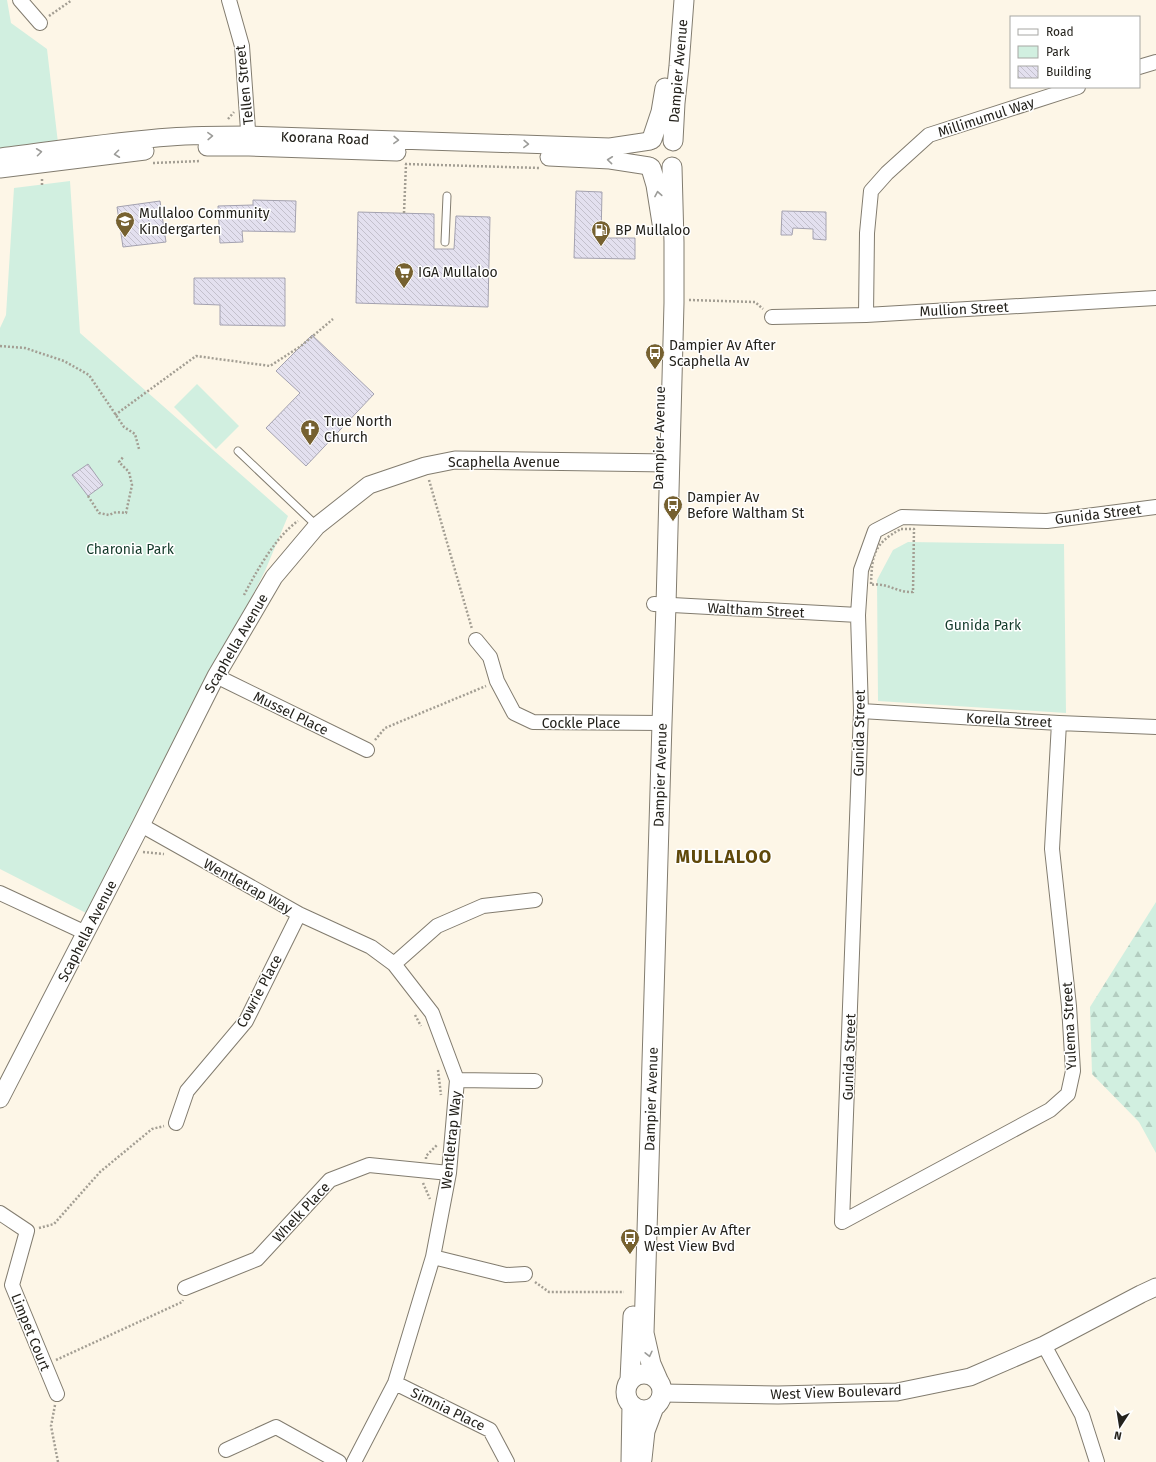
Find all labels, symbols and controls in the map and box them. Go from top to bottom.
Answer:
legend [1010,16,1140,88]
street label: Dampier Avenue [665,19,691,124]
text: Road [1046,25,1074,39]
street label: Tellen Street [232,43,257,126]
text: Park [1046,45,1070,59]
text: Building [1046,65,1092,79]
street label: Millimumul Way [936,94,1037,141]
street label: Koorana Road [280,128,370,149]
one-way arrow [207,131,213,140]
one-way arrow [393,136,399,144]
one-way arrow [523,140,529,148]
one-way arrow [36,148,42,157]
one-way arrow [114,149,120,158]
one-way arrow [607,156,613,165]
one-way arrow [654,191,663,197]
place label: Mullaloo Community Kindergarten [139,205,270,238]
school or university icon: Mullaloo Community Kindergarten [114,210,136,238]
fuel station icon: BP Mullaloo [590,219,612,247]
place label: BP Mullaloo [615,222,690,239]
supermarket icon: IGA Mullaloo [393,261,415,289]
place label: IGA Mullaloo [418,264,498,281]
street label: Mullion Street [919,299,1010,320]
place label: Dampier Av After Scaphella Av [669,337,776,370]
bus stop icon: Dampier Av After Scaphella Av [644,342,666,370]
street label: Dampier Avenue [650,386,669,490]
place label: True North Church [324,413,392,446]
church icon: True North Church [299,418,321,446]
street label: Scaphella Avenue [448,454,560,471]
place label: Dampier Av Before Waltham St [687,489,805,522]
bus stop icon: Dampier Av Before Waltham St [662,494,684,522]
street label: Gunida Street [1054,501,1143,528]
park label: Charonia Park [86,541,175,558]
street label: Scaphella Avenue [201,591,272,696]
street label: Waltham Street [707,599,806,622]
park label: Gunida Park [945,617,1022,634]
street label: Mussel Place [251,688,331,739]
street label: Gunida Street [850,689,869,777]
street label: Korella Street [965,710,1053,731]
street label: Cockle Place [542,715,620,732]
street label: Dampier Avenue [650,723,671,827]
district label: MULLALOO [676,846,772,868]
street label: Wentletrap Way [200,855,295,918]
street label: Scaphella Avenue [54,878,120,985]
street label: Cowrie Place [233,952,286,1031]
street label: Yulema Street [1059,981,1080,1070]
street label: Gunida Street [839,1012,860,1101]
street label: Dampier Avenue [641,1047,662,1151]
street label: Wentletrap Way [438,1090,465,1190]
street label: Whelk Place [269,1179,334,1246]
place label: Dampier Av After West View Bvd [644,1222,751,1255]
bus stop icon: Dampier Av After West View Bvd [619,1227,641,1255]
street label: Limpet Court [7,1291,54,1374]
one-way arrow [644,1350,652,1357]
street label: West View Boulevard [770,1382,902,1403]
street label: Simnia Place [408,1384,488,1435]
north arrow [1100,1406,1140,1446]
text: N [1113,1428,1123,1442]

